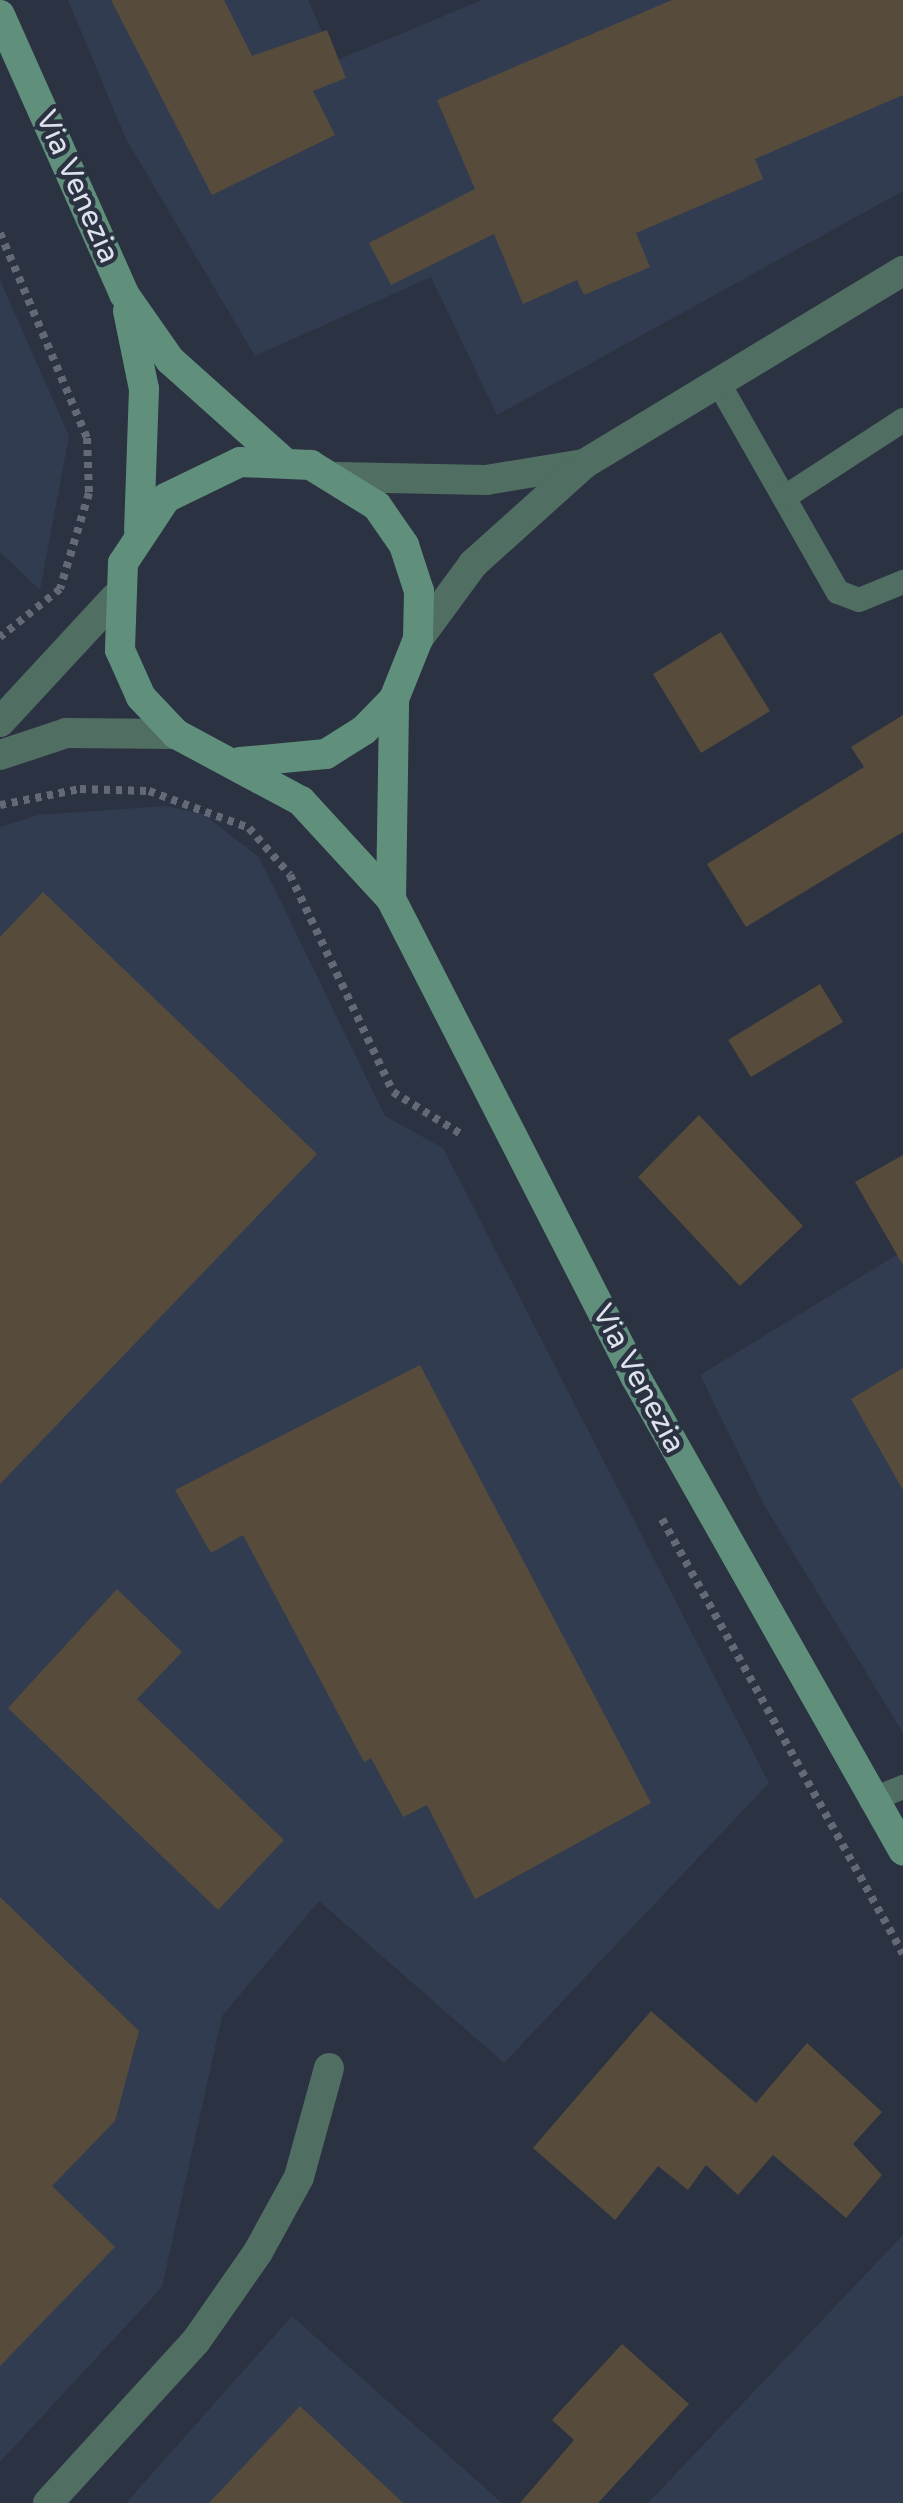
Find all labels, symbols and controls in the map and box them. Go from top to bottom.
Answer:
street label: Via Venezia [27,105,127,269]
street label: Via Venezia [584,1298,692,1460]

